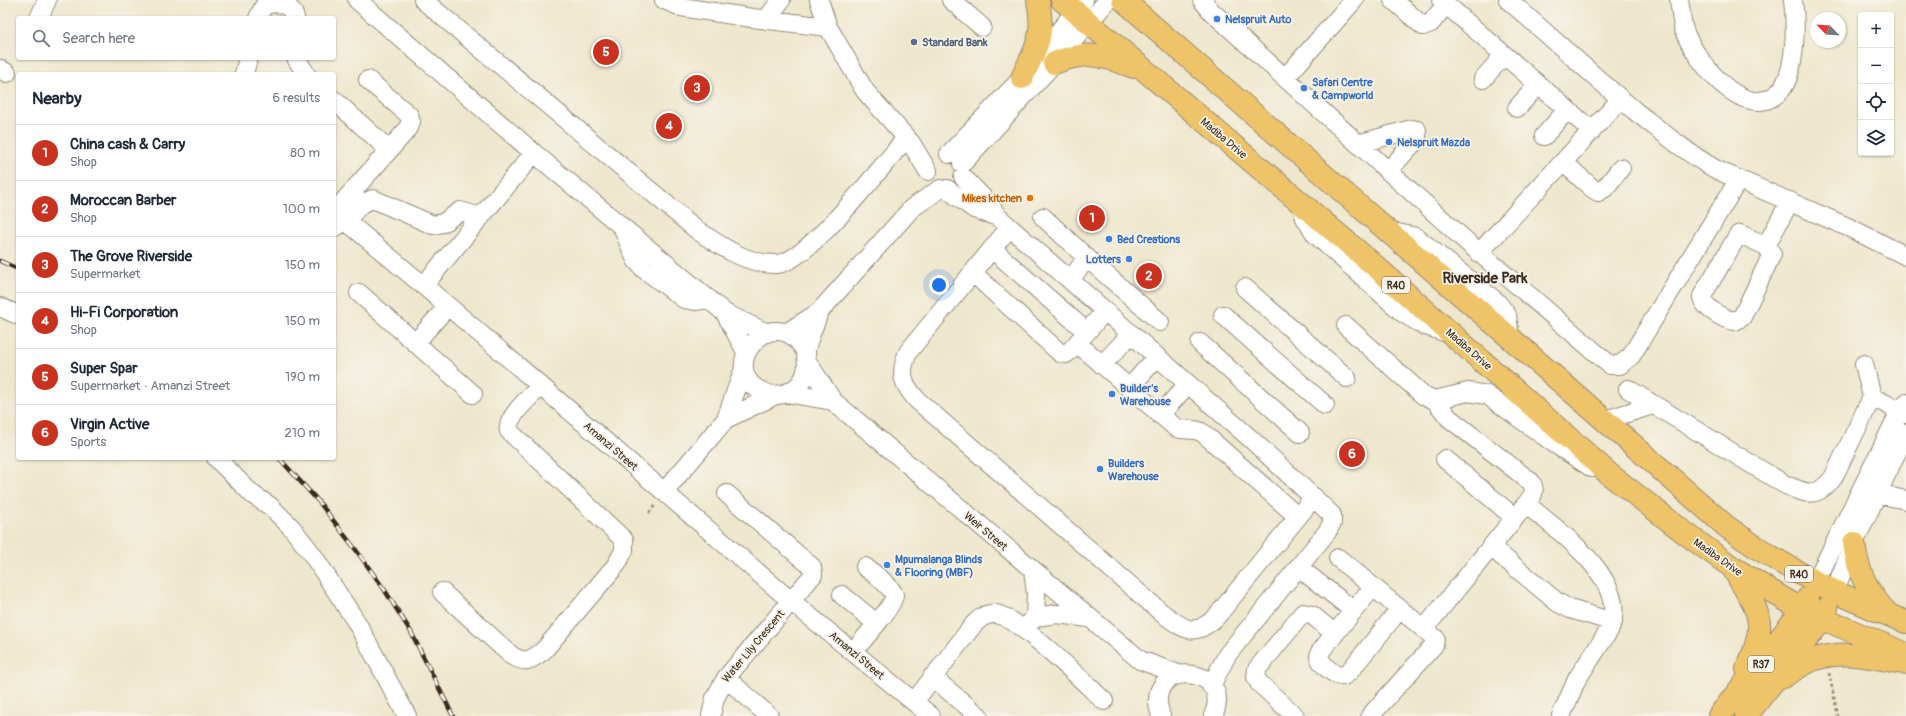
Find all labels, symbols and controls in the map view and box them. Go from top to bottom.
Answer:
north arrow [1810,12,1846,48]
map controls [1858,12,1894,156]
button: + [1858,12,1894,48]
place label: Nelspruit Auto [1225,13,1291,26]
marker: Nelspruit Auto [1212,14,1222,24]
search box [16,16,336,60]
icon: search [30,27,52,49]
text: Search here [62,29,135,48]
place label: Standard Bank [922,36,988,49]
pin: 5 [593,37,619,67]
marker: Standard Bank [909,37,919,47]
button: − [1858,48,1894,84]
pin: 3 [684,73,710,103]
place label: Safari Centre & Campworld [1312,76,1373,102]
marker: Safari Centre & Campworld [1299,83,1309,93]
button: locate [1858,84,1894,120]
text: Nearby [32,88,81,109]
text: 6 results [273,90,320,106]
pin: 4 [656,111,682,141]
street label: Madiba Drive [1198,115,1250,162]
button: layers [1858,120,1894,156]
text: China cash & Carry [70,135,185,154]
place label: Nelspruit Mazda [1397,136,1470,149]
marker: Nelspruit Mazda [1384,137,1394,147]
text: 1 [42,145,48,161]
text: 80 m [290,145,320,161]
text: Shop [70,154,97,170]
text: Moroccan Barber [70,191,176,210]
place label: Mikes kitchen [962,192,1022,205]
marker: Mikes kitchen [1025,193,1035,203]
text: 2 [41,201,49,217]
text: 100 m [283,201,320,217]
pin: 1 [1079,203,1105,233]
text: Shop [70,210,97,226]
place label: Bed Creations [1117,233,1180,246]
marker: Bed Creations [1104,234,1114,244]
text: The Grove Riverside [70,247,192,266]
place label: Lotters [1086,253,1121,266]
marker: Lotters [1124,254,1134,264]
text: 3 [41,257,49,273]
text: 150 m [285,257,320,273]
pin: 2 [1136,261,1162,291]
text: Supermarket [70,266,141,282]
district label: Riverside Park [1442,269,1528,288]
your location [929,275,949,295]
road number: R40 [1382,277,1410,293]
text: Hi-Fi Corporation [70,303,178,322]
text: 4 [41,313,49,329]
text: 150 m [285,313,320,329]
text: Shop [70,322,97,338]
street label: Madiba Drive [1443,326,1495,373]
text: Super Spar [70,359,138,378]
text: 5 [41,369,49,385]
text: 190 m [285,369,320,385]
text: Supermarket · Amanzi Street [70,378,230,394]
place label: Builder's Warehouse [1120,382,1171,408]
marker: Builder's Warehouse [1107,389,1117,399]
text: Virgin Active [70,415,150,434]
street label: Amanzi Street [581,419,641,474]
text: 6 [41,425,49,441]
text: 210 m [284,425,320,441]
text: Sports [70,434,106,450]
pin: 6 [1339,439,1365,469]
place label: Builders Warehouse [1108,457,1159,483]
marker: Builders Warehouse [1095,464,1105,474]
street label: Weir Street [961,509,1011,554]
street label: Madiba Drive [1691,536,1745,579]
place label: Mpumalanga Blinds & Flooring (MBF) [895,553,982,579]
marker: Mpumalanga Blinds & Flooring (MBF) [882,560,892,570]
road number: R40 [1785,566,1813,582]
street label: Water Lily Crescent [719,607,788,685]
street label: Amanzi Street [827,629,887,682]
road number: R37 [1748,656,1774,672]

